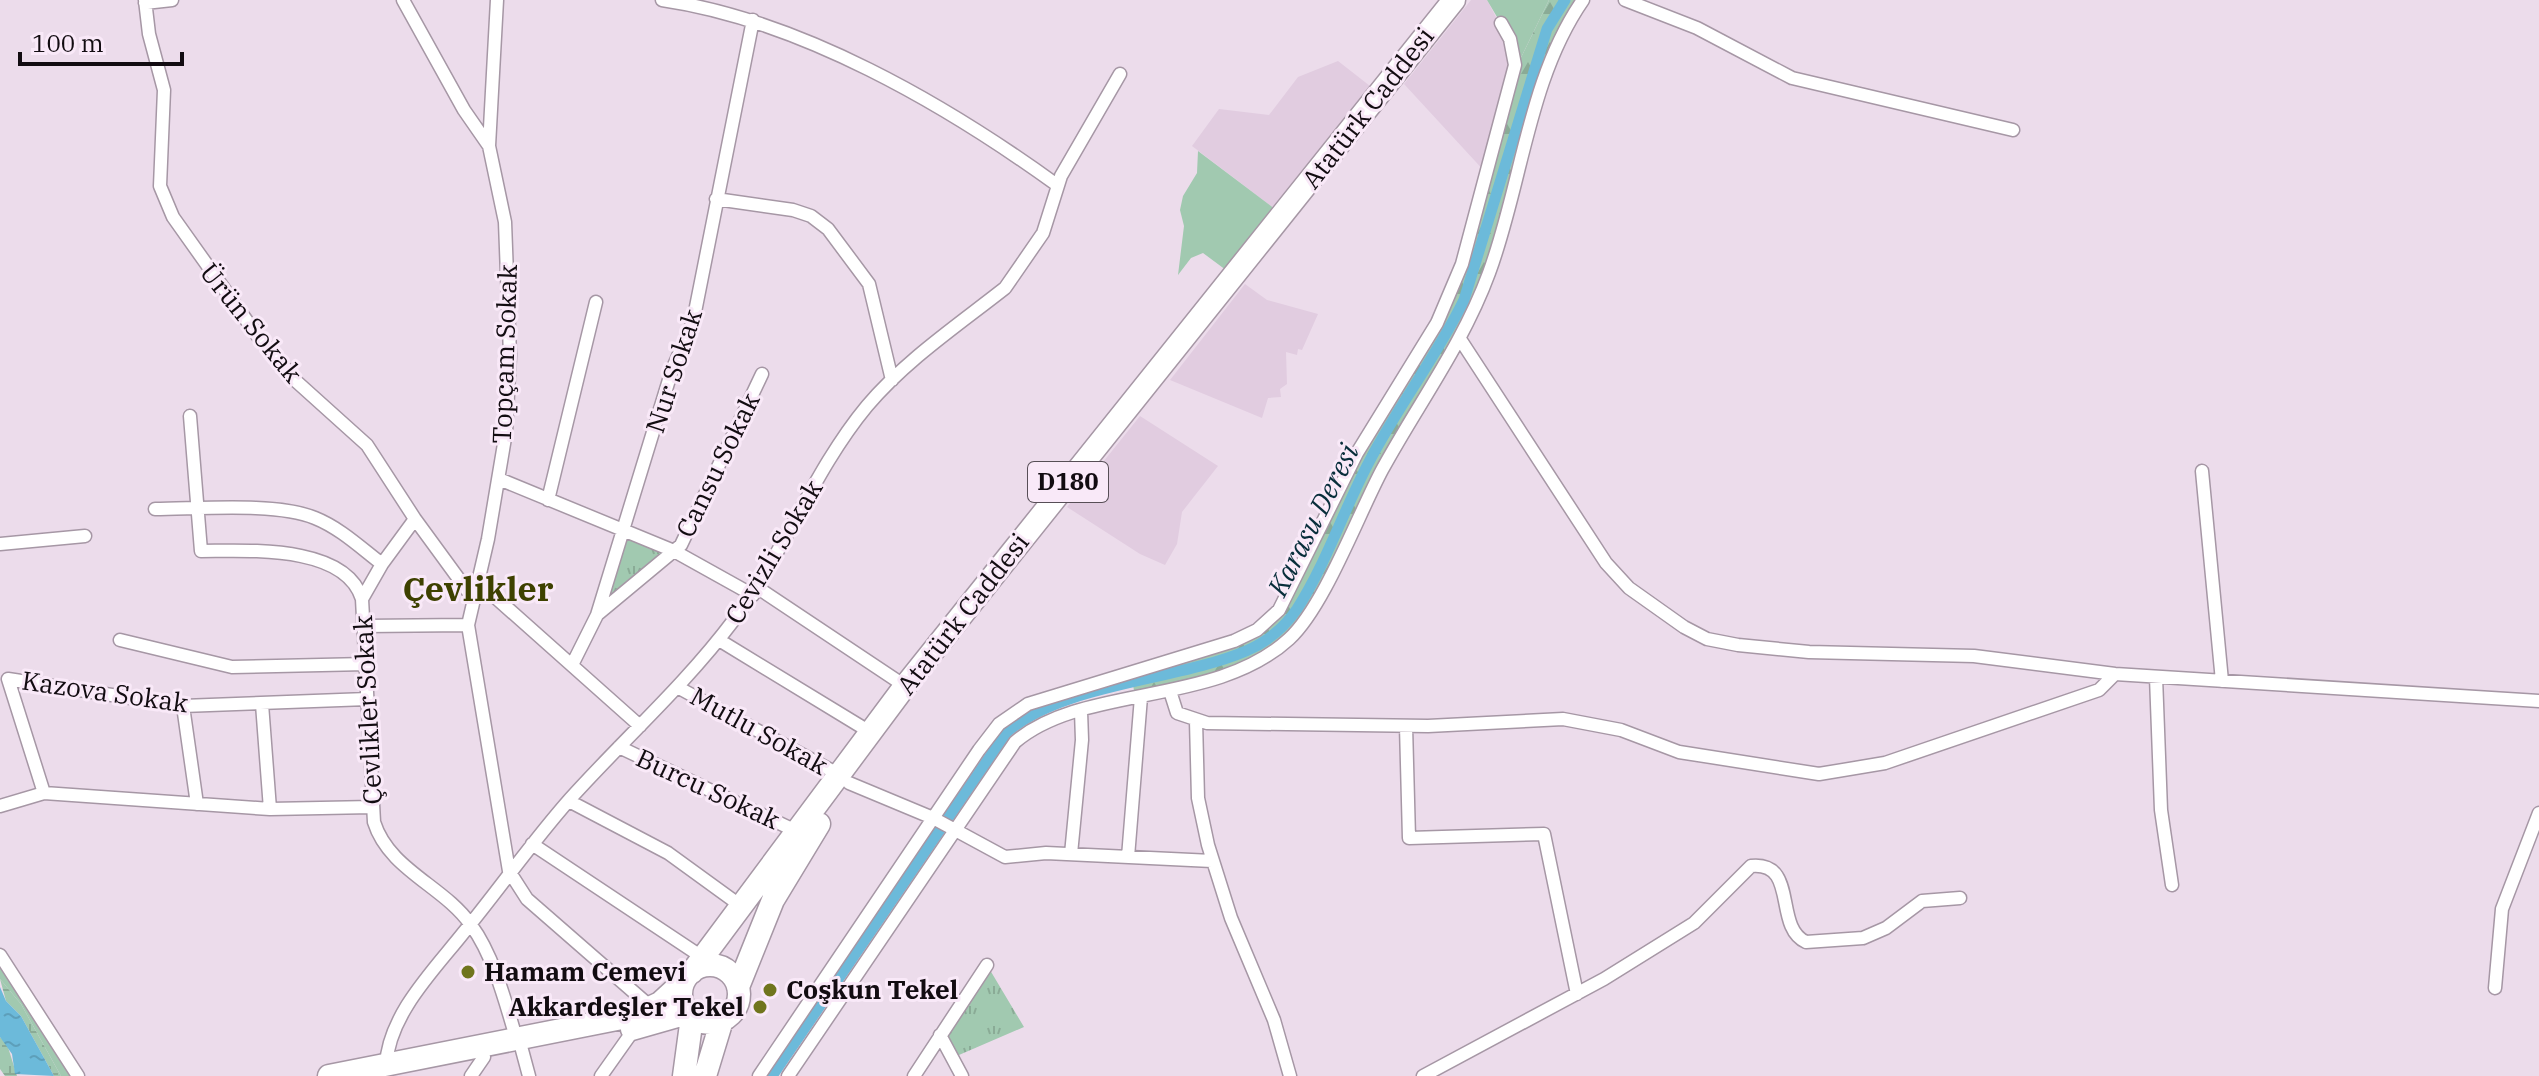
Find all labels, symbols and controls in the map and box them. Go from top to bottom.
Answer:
scale bar [20,16,182,66]
street label: Atatürk Caddesi [1294,20,1441,195]
text: 100 m [32,27,104,59]
street label: Ürün Sokak [193,256,310,389]
street label: Topçam Sokak [484,264,524,444]
street label: Nur Sokak [637,304,709,437]
street label: Cansu Sokak [667,387,767,542]
water label: Karasu Deresi [1258,437,1367,603]
road number: D180 [1028,462,1108,502]
street label: Cevizli Sokak [717,473,830,630]
street label: Atatürk Caddesi [889,526,1036,701]
district label: Çevlikler [402,566,554,610]
street label: Çevlikler Sokak [345,615,389,806]
street label: Kazova Sokak [20,662,191,720]
street label: Mutlu Sokak [685,678,834,782]
street label: Burcu Sokak [631,740,786,836]
place label: Hamam Cemevi [484,954,686,988]
marker: Hamam Cemevi [459,963,477,981]
place label: Coşkun Tekel [786,972,958,1006]
marker: Coşkun Tekel [761,981,779,999]
place label: Akkardeşler Tekel [508,989,744,1023]
marker: Akkardeşler Tekel [751,998,769,1016]

